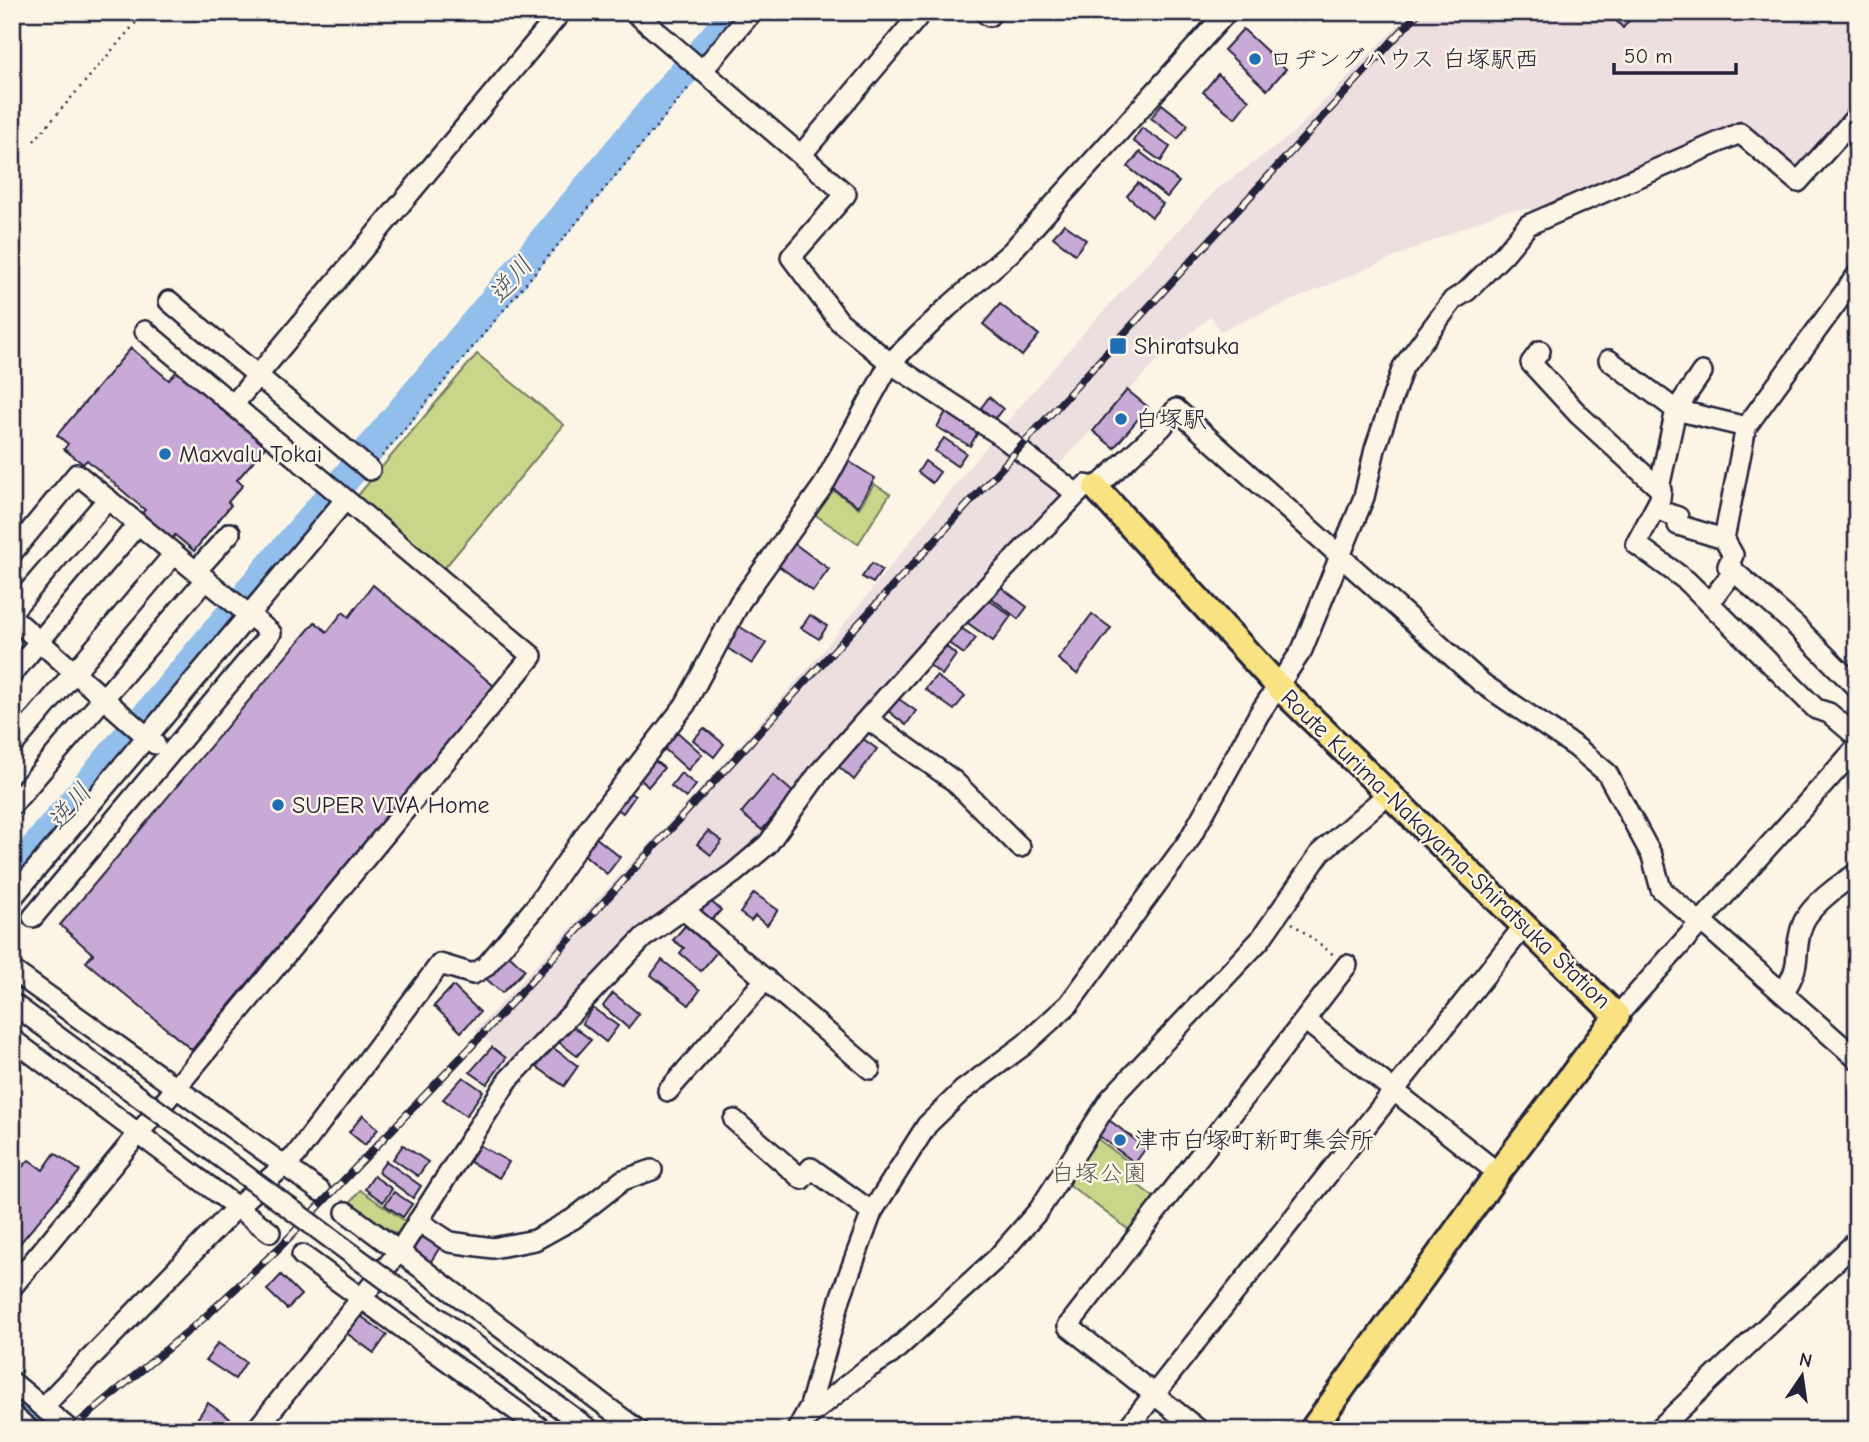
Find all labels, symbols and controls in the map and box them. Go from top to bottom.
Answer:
scale bar [1614,32,1736,76]
text: 50 m [1624,44,1673,68]
place label: ロヂングハウス 白塚駅西 [1269,45,1539,73]
marker: ロヂングハウス 白塚駅西 [1247,51,1263,67]
water label: 逆川 [483,250,539,310]
place label: Shiratsuka [1134,332,1240,360]
marker: Shiratsuka [1108,336,1128,356]
place label: 白塚駅 [1135,405,1207,433]
marker: 白塚駅 [1113,411,1129,427]
place label: Maxvalu Tokai [179,440,322,468]
marker: Maxvalu Tokai [157,446,173,462]
street label: Route Kurima-Nakayama-Shiratsuka Station [1275,683,1617,1015]
water label: 逆川 [42,777,98,837]
place label: SUPER VIVA Home [292,791,490,819]
marker: SUPER VIVA Home [270,797,286,813]
place label: 津市白塚町新町集会所 [1134,1126,1374,1154]
marker: 津市白塚町新町集会所 [1112,1132,1128,1148]
park label: 白塚公園 [1051,1159,1147,1187]
north arrow [1768,1340,1838,1410]
text: N [1797,1348,1814,1373]

